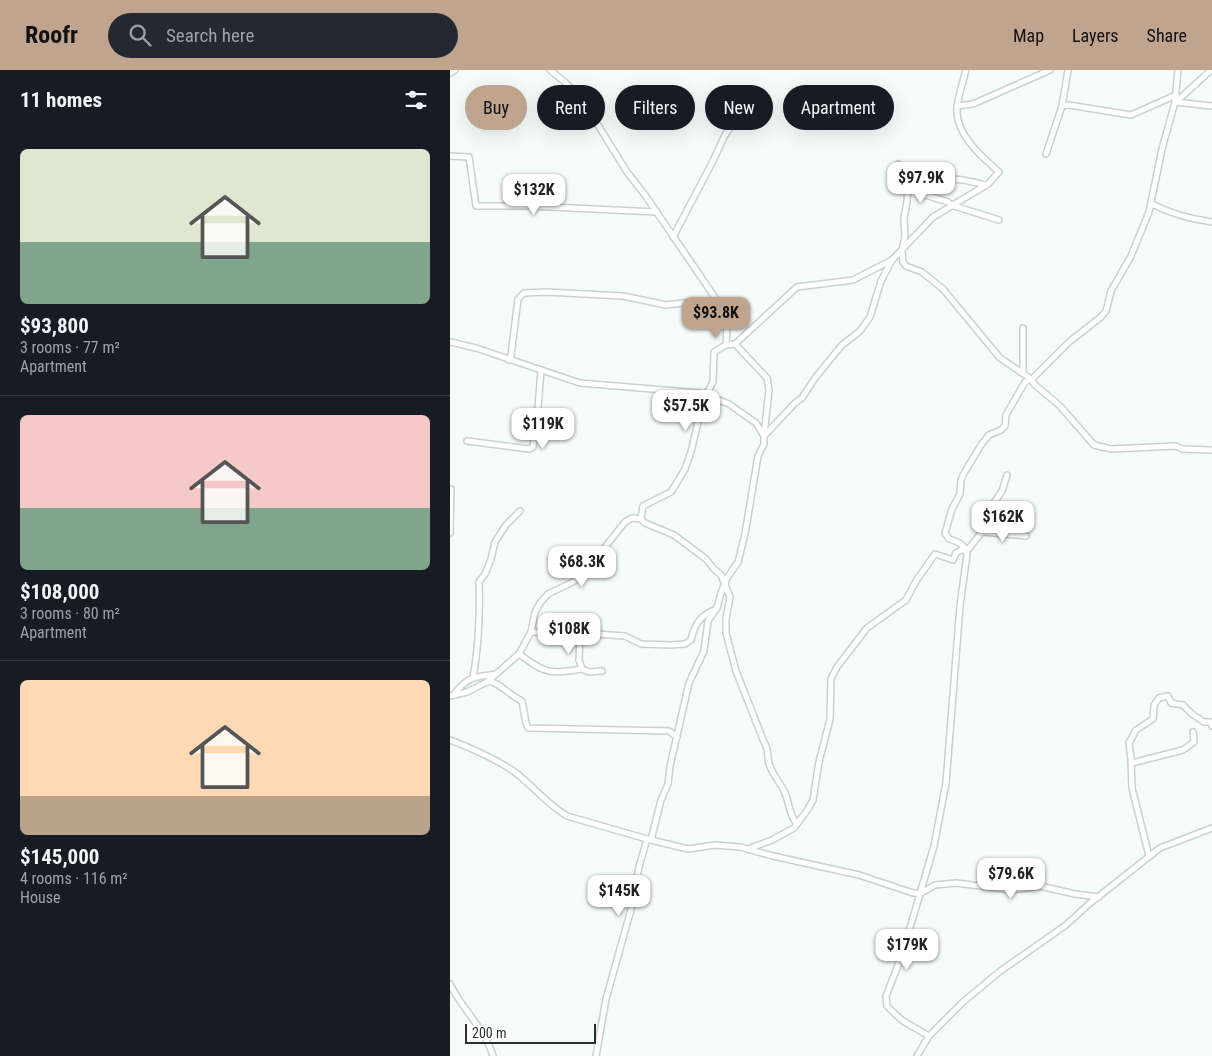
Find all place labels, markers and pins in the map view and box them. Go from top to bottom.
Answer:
pin: $97.9K [880,162,962,204]
pin: $132K [499,174,569,216]
pin: $93.8K [675,296,757,339]
pin: $57.5K [645,390,727,432]
pin: $119K [508,408,578,450]
pin: $162K [968,500,1038,543]
pin: $68.3K [541,546,623,588]
pin: $108K [534,612,604,655]
pin: $79.6K [970,858,1052,900]
pin: $145K [584,874,654,917]
pin: $179K [872,928,942,971]

